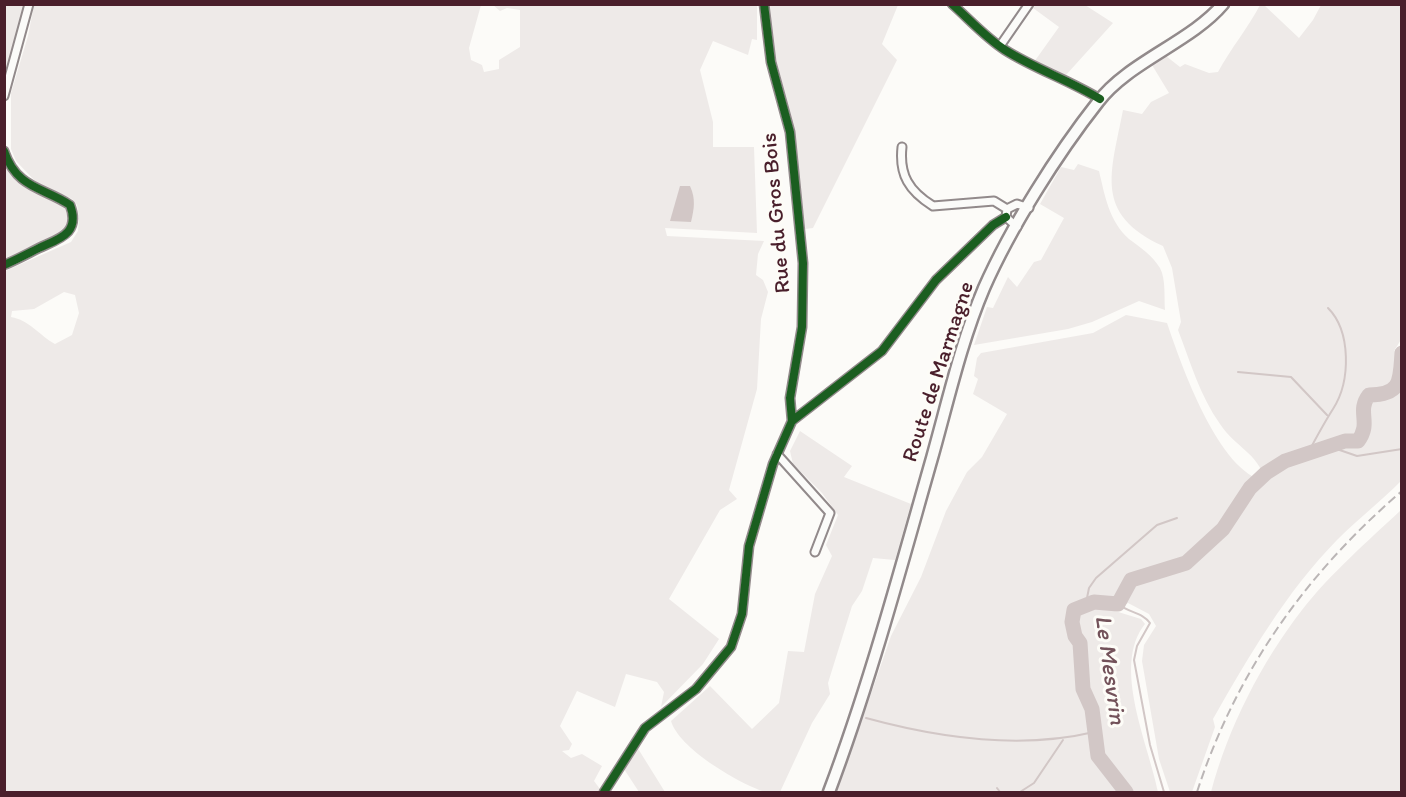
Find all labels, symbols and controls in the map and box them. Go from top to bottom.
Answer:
street label: Rue du Gros Bois [757,132,797,294]
street label: Route de Marmagne [897,278,981,466]
water label: Le Mesvrin [1087,613,1131,727]

